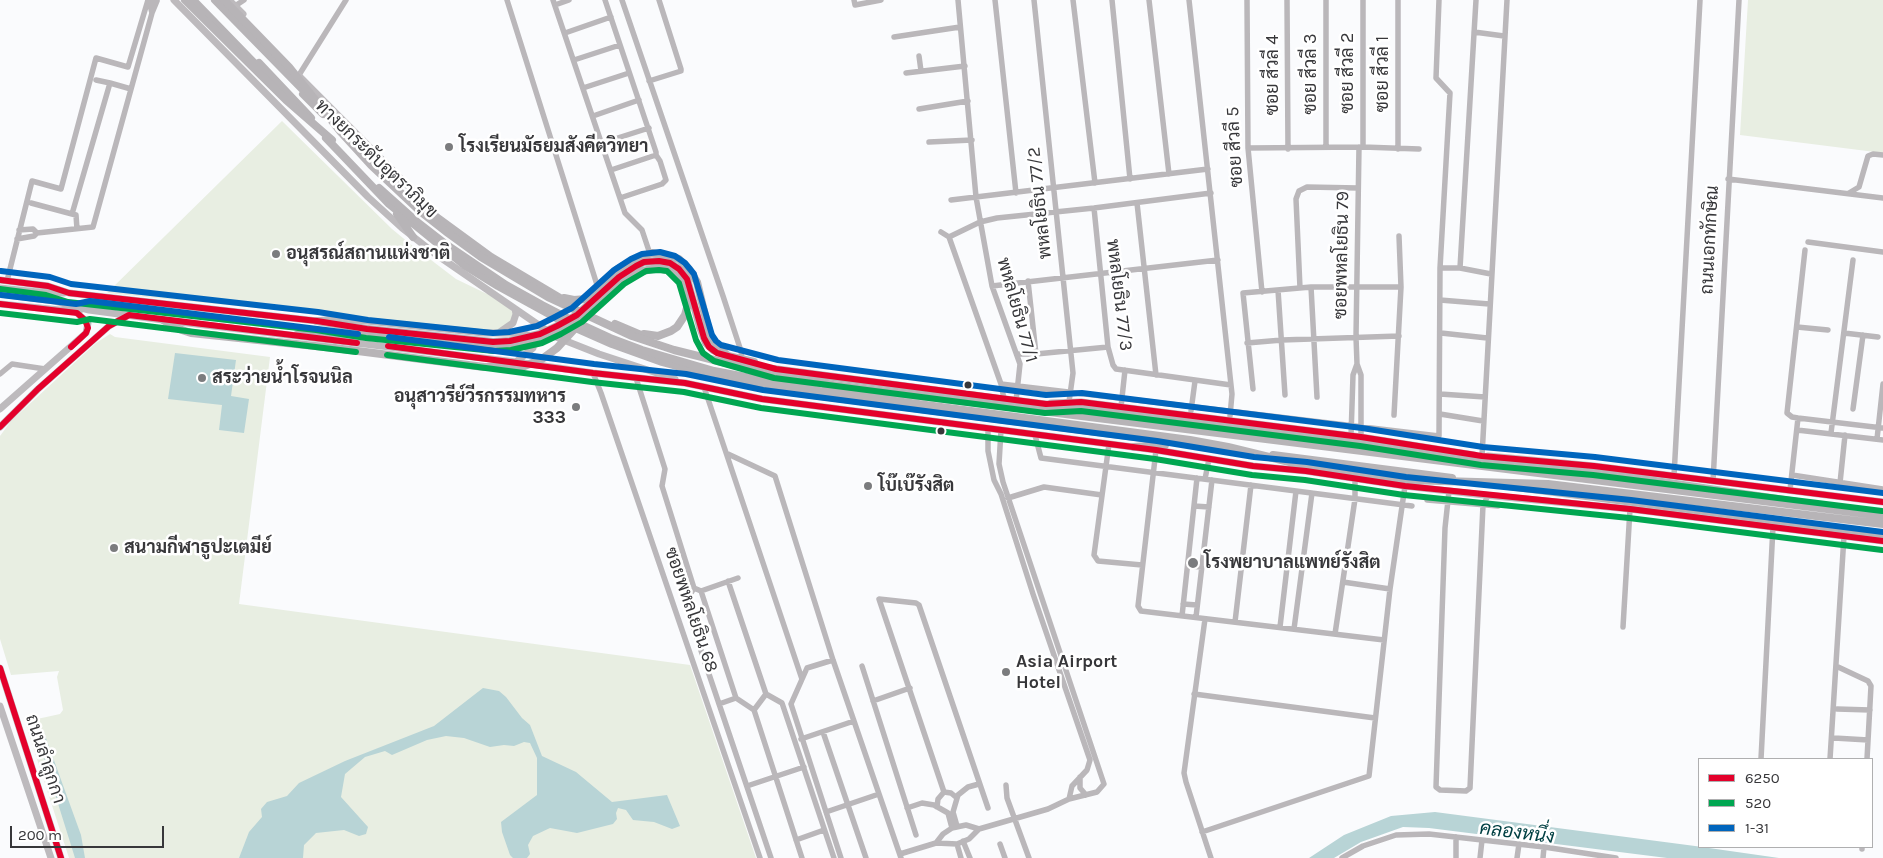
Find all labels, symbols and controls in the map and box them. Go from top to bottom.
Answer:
street label: ซอย สีวลี 2 [1337,32,1359,114]
street label: ซอย สีวลี 3 [1300,33,1322,115]
street label: ซอย สีวลี 4 [1262,35,1284,115]
street label: ซอย สีวลี 1 [1372,36,1394,112]
street label: ทางยกระดับอุตราภิมุข [310,95,442,223]
street label: ซอย สีวลี 5 [1222,106,1248,188]
place label: โรงเรียนมัธยมสังคีตวิทยา [459,136,648,158]
marker: โรงเรียนมัธยมสังคีตวิทยา [443,141,455,153]
street label: พหลโยธิน 77/2 [1023,146,1057,260]
street label: ถนนเอกทักษิณ [1696,185,1724,295]
street label: ซอยพหลโยธิน 79 [1330,191,1354,319]
street label: พหลโยธิน 77/3 [1101,238,1137,352]
place label: อนุสรณ์สถานแห่งชาติ [286,243,450,265]
marker: อนุสรณ์สถานแห่งชาติ [270,248,282,260]
street label: พหลโยธิน 77/1 [992,255,1042,365]
place label: สระว่ายน้ำโรจนนิล [212,367,353,389]
marker: สระว่ายน้ำโรจนนิล [196,372,208,384]
unlabelled marker [963,380,973,390]
place label: อนุสาวรีย์วีรกรรมทหาร 333 [394,386,566,428]
marker: อนุสาวรีย์วีรกรรมทหาร 333 [570,401,582,413]
unlabelled marker [936,426,946,436]
place label: โบ๊เบ๊รังสิต [878,475,954,497]
marker: โบ๊เบ๊รังสิต [862,480,874,492]
place label: สนามกีฬาธูปะเตมีย์ [124,537,272,559]
marker: สนามกีฬาธูปะเตมีย์ [108,542,120,554]
street label: ซอยพหลโยธิน 68 [659,545,723,675]
place label: โรงพยาบาลแพทย์รังสิต [1204,552,1381,574]
marker: โรงพยาบาลแพทย์รังสิต [1186,556,1200,570]
place label: Asia Airport Hotel [1016,651,1117,694]
marker: Asia Airport Hotel [1000,666,1012,678]
street label: ถนนลำลูกกา [20,712,70,806]
legend [1698,758,1873,848]
text: 6250 [1745,769,1780,787]
text: 520 [1745,794,1771,812]
scale bar [12,816,166,848]
water label: คลองหนึ่ง [1478,817,1556,849]
text: 1-31 [1745,819,1769,837]
text: 200 m [18,826,62,844]

